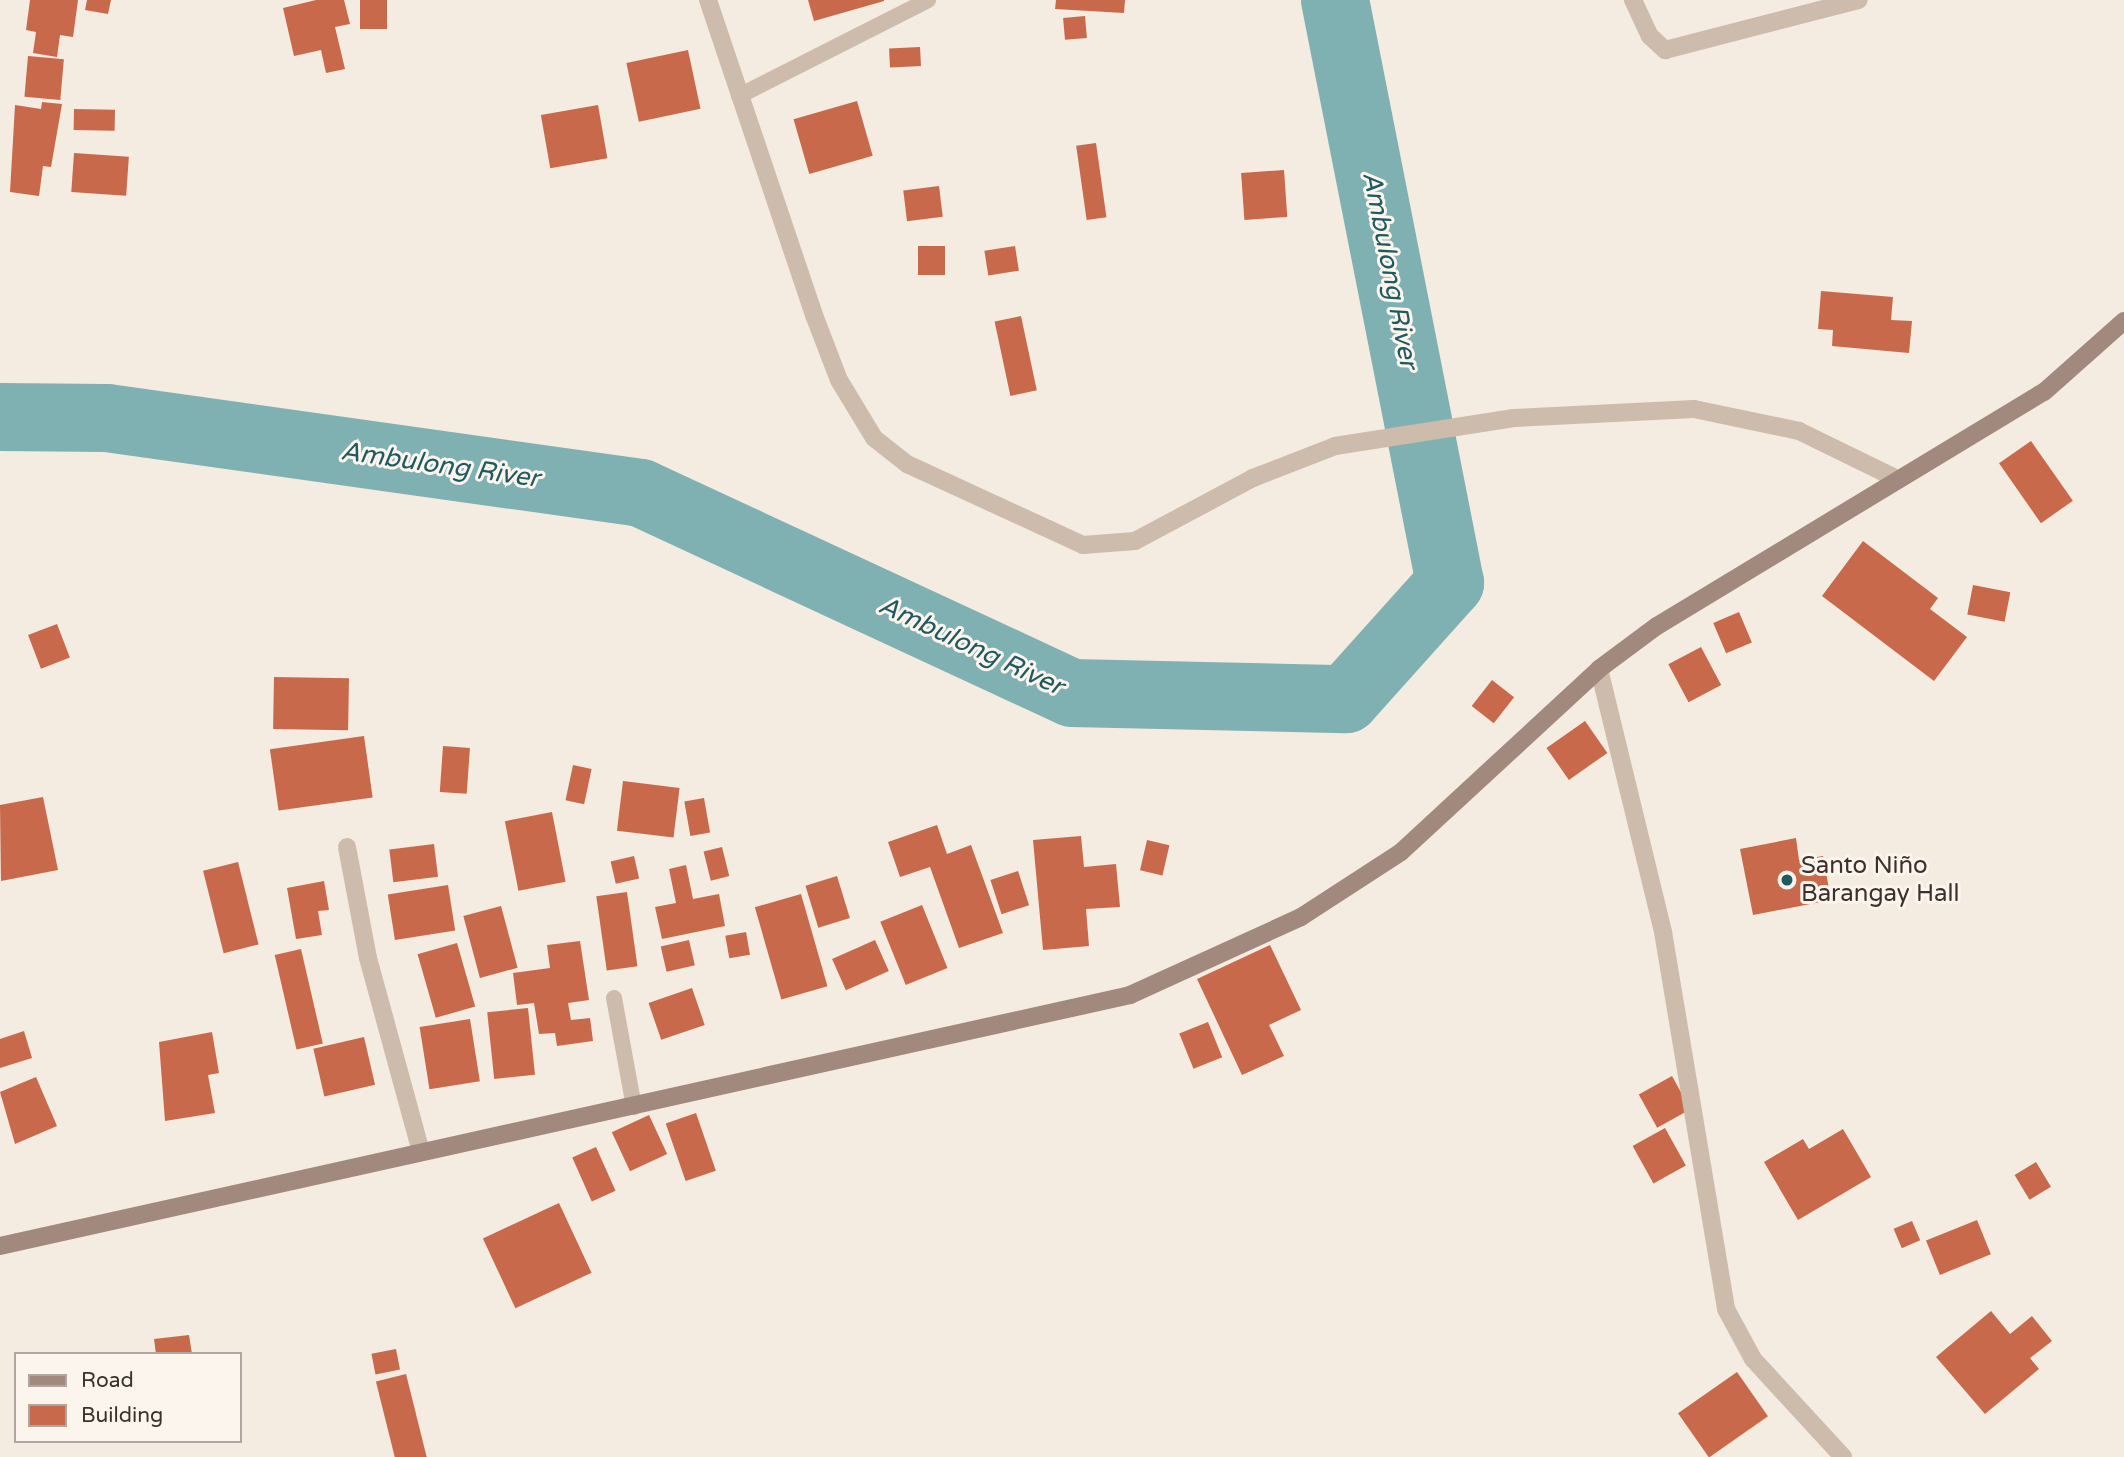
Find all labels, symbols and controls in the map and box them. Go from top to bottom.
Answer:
water label: Ambulong River [1356,169,1424,371]
water label: Ambulong River [339,436,541,494]
water label: Ambulong River [874,590,1068,702]
place label: Santo Niño Barangay Hall [1801,852,1960,908]
marker: Santo Niño Barangay Hall [1779,872,1795,888]
legend [14,1352,242,1443]
text: Road [81,1368,134,1393]
text: Building [81,1403,163,1428]

